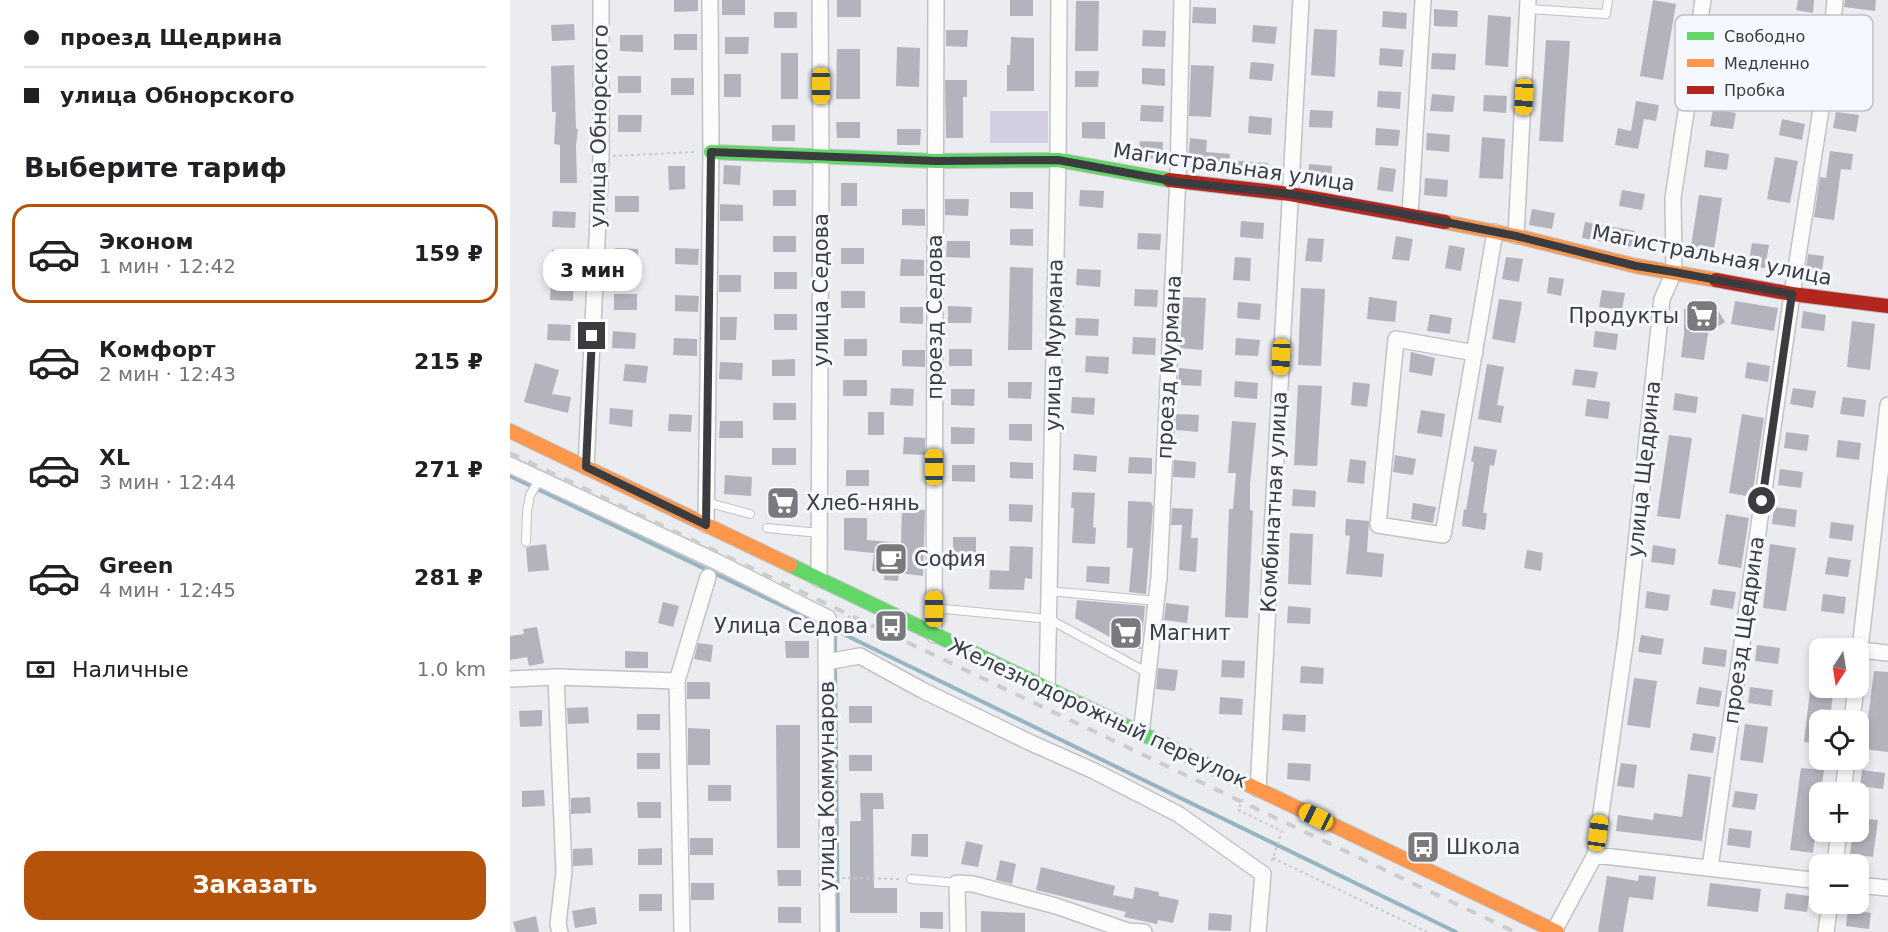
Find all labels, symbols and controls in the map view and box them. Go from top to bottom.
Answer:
legend [1675,15,1873,111]
street label: улица Обнорского [585,24,613,228]
text: проезд Щедрина [60,25,282,50]
text: Свободно [1724,27,1805,46]
text: Медленно [1724,54,1810,73]
car [812,68,830,104]
car [1514,79,1534,115]
text: Пробка [1724,81,1785,100]
text: улица Обнорского [60,83,295,108]
street label: Магистральная улица [1112,138,1356,196]
text: Выберите тариф [24,152,287,183]
street label: улица Седова [809,213,833,367]
street label: Магистральная улица [1590,220,1834,290]
icon: car [27,227,81,281]
text: Эконом [99,229,194,254]
street label: проезд Седова [923,234,947,400]
text: 159 ₽ [414,241,483,266]
callout: 3 мин [542,249,642,291]
text: 1 мин · 12:42 [99,254,236,278]
text: 3 мин [560,258,625,282]
street label: улица Мурмана [1040,259,1068,431]
street label: проезд Мурмана [1152,274,1186,460]
supermarket icon: Продукты [1684,298,1720,334]
place label: Продукты [1569,304,1679,328]
route end [578,322,605,349]
icon: car [27,335,81,389]
text: Комфорт [99,337,216,362]
car [1271,339,1291,375]
text: 215 ₽ [414,349,483,374]
text: 2 мин · 12:43 [99,362,236,386]
street label: улица Щедрина [1623,380,1665,558]
street label: Комбинатная улица [1256,391,1292,613]
icon: car [27,443,81,497]
text: XL [99,445,130,470]
car [925,449,943,485]
text: 271 ₽ [414,457,483,482]
text: 3 мин · 12:44 [99,470,236,494]
supermarket icon: Хлеб-нянь [765,485,801,521]
route start [1748,487,1775,514]
place label: Хлеб-нянь [806,491,920,515]
street label: проезд Щедрина [1719,535,1769,725]
cafe icon: София [873,541,909,577]
place label: София [914,547,986,571]
icon: car [27,551,81,605]
text: Green [99,553,173,578]
text: 281 ₽ [414,565,483,590]
text: 4 мин · 12:45 [99,578,236,602]
car [925,591,943,627]
bus stop icon: Улица Седова [873,608,909,644]
place label: Улица Седова [714,614,868,638]
supermarket icon: Магнит [1108,615,1144,651]
place label: Магнит [1149,621,1231,645]
street label: Железнодорожный переулок [945,633,1251,793]
north arrow [1809,638,1869,698]
map controls [1809,638,1869,914]
icon: cash [24,653,57,686]
text: Наличные [72,657,189,682]
text: 1.0 km [417,657,486,681]
street label: улица Коммунаров [815,681,839,891]
button: locate [1809,710,1869,770]
button: + [1809,782,1869,842]
car [1296,801,1336,833]
car [1587,814,1609,852]
bus stop icon: Школа [1405,829,1441,865]
place label: Школа [1446,835,1520,859]
button: Заказать [24,851,486,920]
button: − [1809,854,1869,914]

